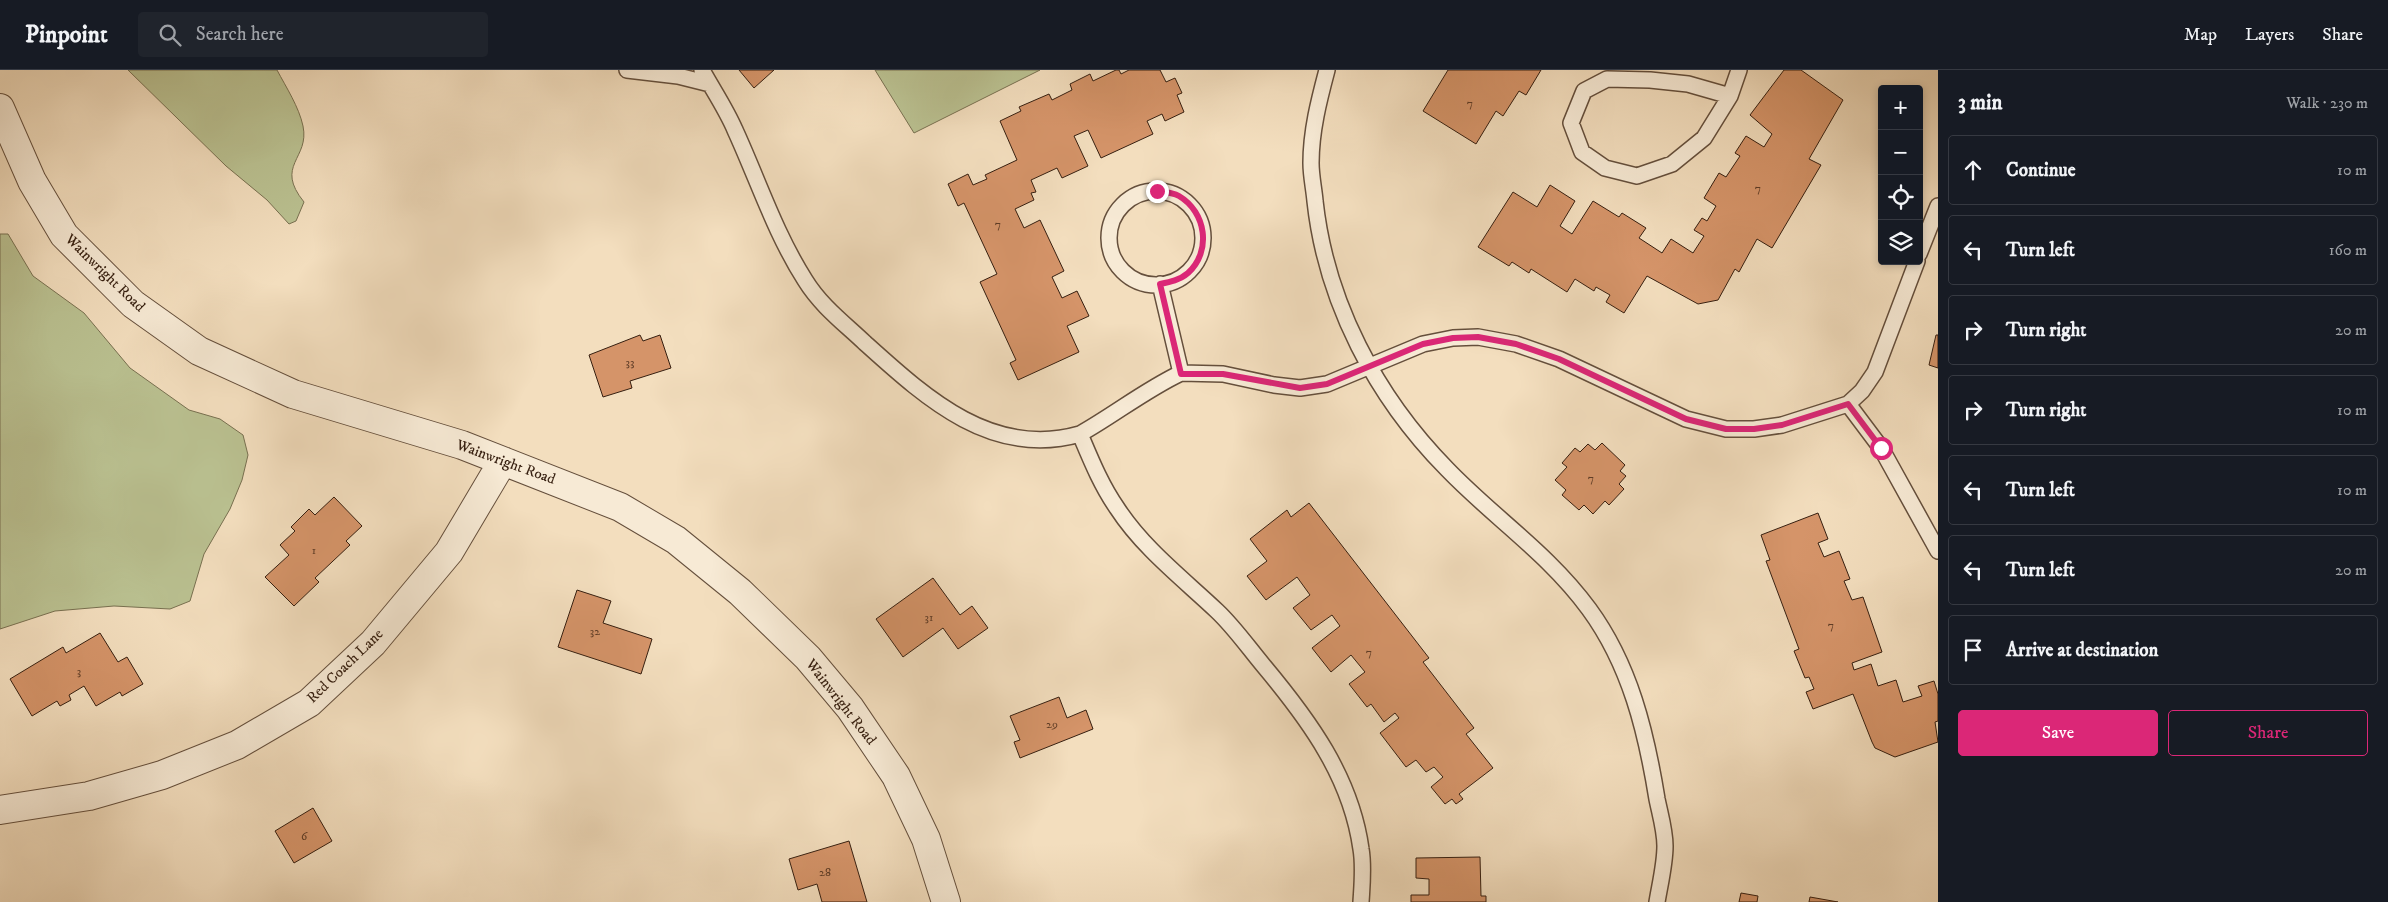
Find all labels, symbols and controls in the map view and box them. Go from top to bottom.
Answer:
search box [138,12,488,57]
text: Pinpoint [25,20,108,50]
icon: search [156,21,184,49]
text: Search here [196,23,284,46]
text: Map [2184,24,2217,46]
text: Layers [2245,24,2294,46]
text: Share [2322,24,2363,46]
map controls [1878,85,1923,265]
button: + [1878,85,1923,130]
text: 3 min [1958,90,2003,116]
text: Walk · 230 m [2286,93,2368,113]
house number: 7 [1467,96,1473,111]
button: − [1878,130,1923,175]
icon: ahead [1959,156,1987,184]
text: Continue [2006,159,2076,182]
text: 10 m [2337,160,2367,180]
button: locate [1878,175,1923,220]
route end [1146,180,1169,203]
house number: 7 [1755,181,1761,196]
house number: 7 [995,217,1001,232]
button: layers [1878,220,1923,265]
street label: Wainwright Road [60,229,149,316]
icon: left [1959,236,1987,264]
text: Turn left [2006,239,2075,262]
text: 160 m [2329,240,2367,260]
icon: right [1959,316,1987,344]
text: Turn right [2006,319,2086,342]
text: 20 m [2335,320,2367,340]
house number: 33 [626,355,634,370]
icon: right [1959,396,1987,424]
text: Turn right [2006,399,2086,422]
text: 10 m [2337,400,2367,420]
street label: Wainwright Road [453,435,559,489]
route start [1870,437,1893,460]
house number: 7 [1588,471,1594,486]
icon: left [1959,476,1987,504]
text: Turn left [2006,479,2075,502]
text: 10 m [2337,480,2367,500]
house number: 1 [312,543,316,558]
icon: left [1959,556,1987,584]
text: Turn left [2006,559,2075,582]
text: 20 m [2335,560,2367,580]
house number: 31 [925,610,933,625]
house number: 7 [1828,618,1834,633]
house number: 32 [590,624,600,639]
street label: Red Coach Lane [303,625,387,707]
icon: arrive [1959,636,1987,664]
text: Arrive at destination [2006,639,2158,662]
house number: 7 [1366,645,1372,660]
street label: Wainwright Road [801,654,881,749]
house number: 3 [77,664,81,679]
button: Save [1958,710,2158,756]
button: Share [2168,710,2368,756]
house number: 29 [1046,717,1058,732]
house number: 6 [301,829,308,844]
house number: 28 [819,865,831,880]

